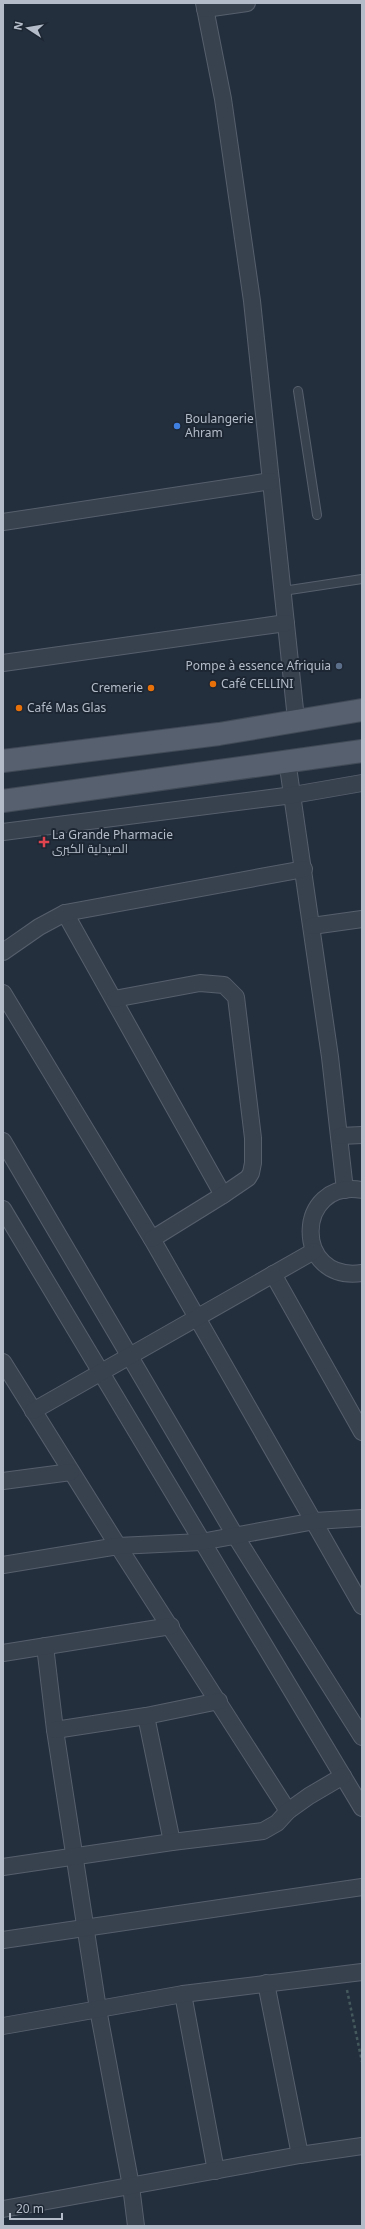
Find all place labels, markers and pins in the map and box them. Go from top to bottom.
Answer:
place label: Boulangerie Ahram [185,410,254,441]
marker: Boulangerie Ahram [172,421,182,431]
place label: Pompe à essence Afriquia [186,657,331,674]
marker: Pompe à essence Afriquia [334,661,344,671]
place label: Café CELLINI [221,675,293,692]
place label: Cremerie [91,679,143,696]
marker: Café CELLINI [208,679,218,689]
marker: Cremerie [146,683,156,693]
place label: Café Mas Glas [27,699,106,716]
marker: Café Mas Glas [14,703,24,713]
place label: La Grande Pharmacie الصيدلية الكبرى [52,826,173,857]
marker: La Grande Pharmacie الصيدلية الكبرى [39,837,49,847]

